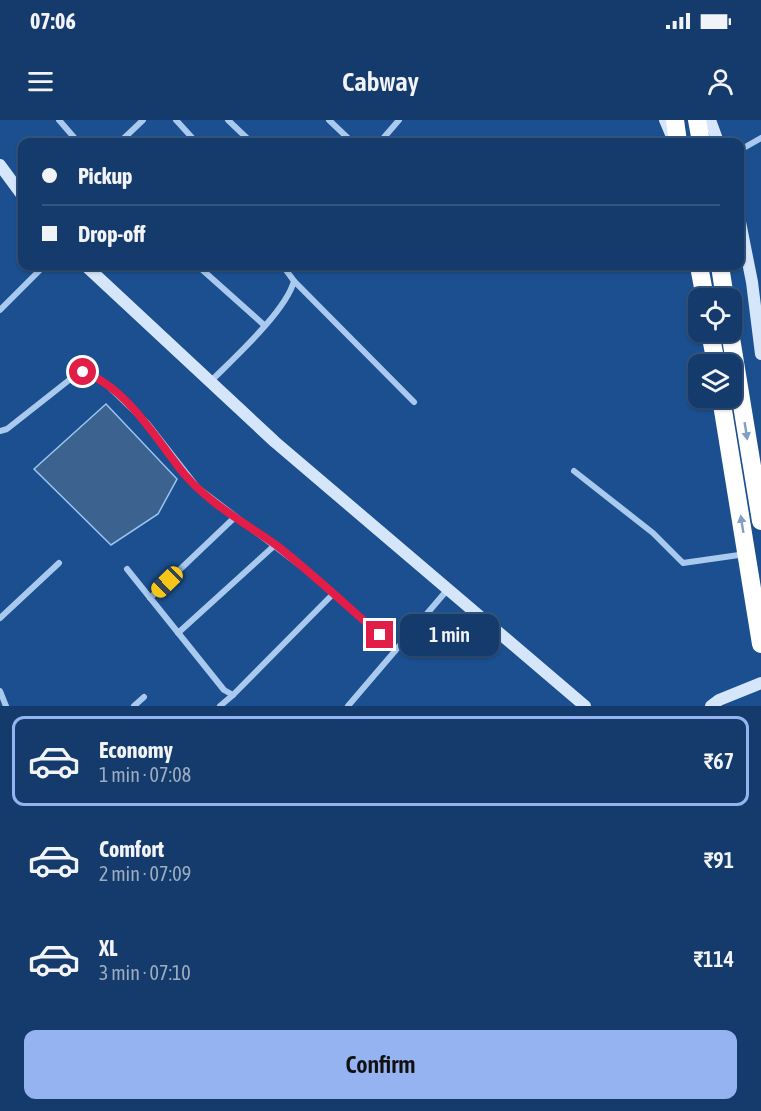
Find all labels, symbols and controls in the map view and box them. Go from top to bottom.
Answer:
text: 07:06 [30,8,76,34]
icon: menu [24,65,57,98]
icon: person [704,65,737,98]
text: Cabway [342,66,419,97]
text: Pickup [78,163,133,189]
text: Drop-off [78,221,145,247]
map controls [688,288,742,408]
button: locate [688,288,742,342]
button: layers [688,354,742,408]
route start [69,358,96,385]
one-way arrow [742,421,751,440]
one-way arrow [737,515,746,534]
car [148,563,186,601]
callout: 1 min [401,614,500,656]
route end [366,621,393,648]
text: 1 min [429,623,470,646]
icon: car [27,734,81,788]
text: Economy [99,737,173,763]
text: ₹67 [704,748,734,774]
text: 1 min · 07:08 [99,763,191,786]
icon: car [27,833,81,887]
text: Comfort [99,836,164,862]
text: ₹91 [704,847,734,873]
text: 2 min · 07:09 [99,862,191,885]
icon: car [27,932,81,986]
text: XL [99,935,117,961]
text: ₹114 [694,946,734,972]
text: 3 min · 07:10 [99,961,191,984]
button: Confirm [24,1030,737,1099]

